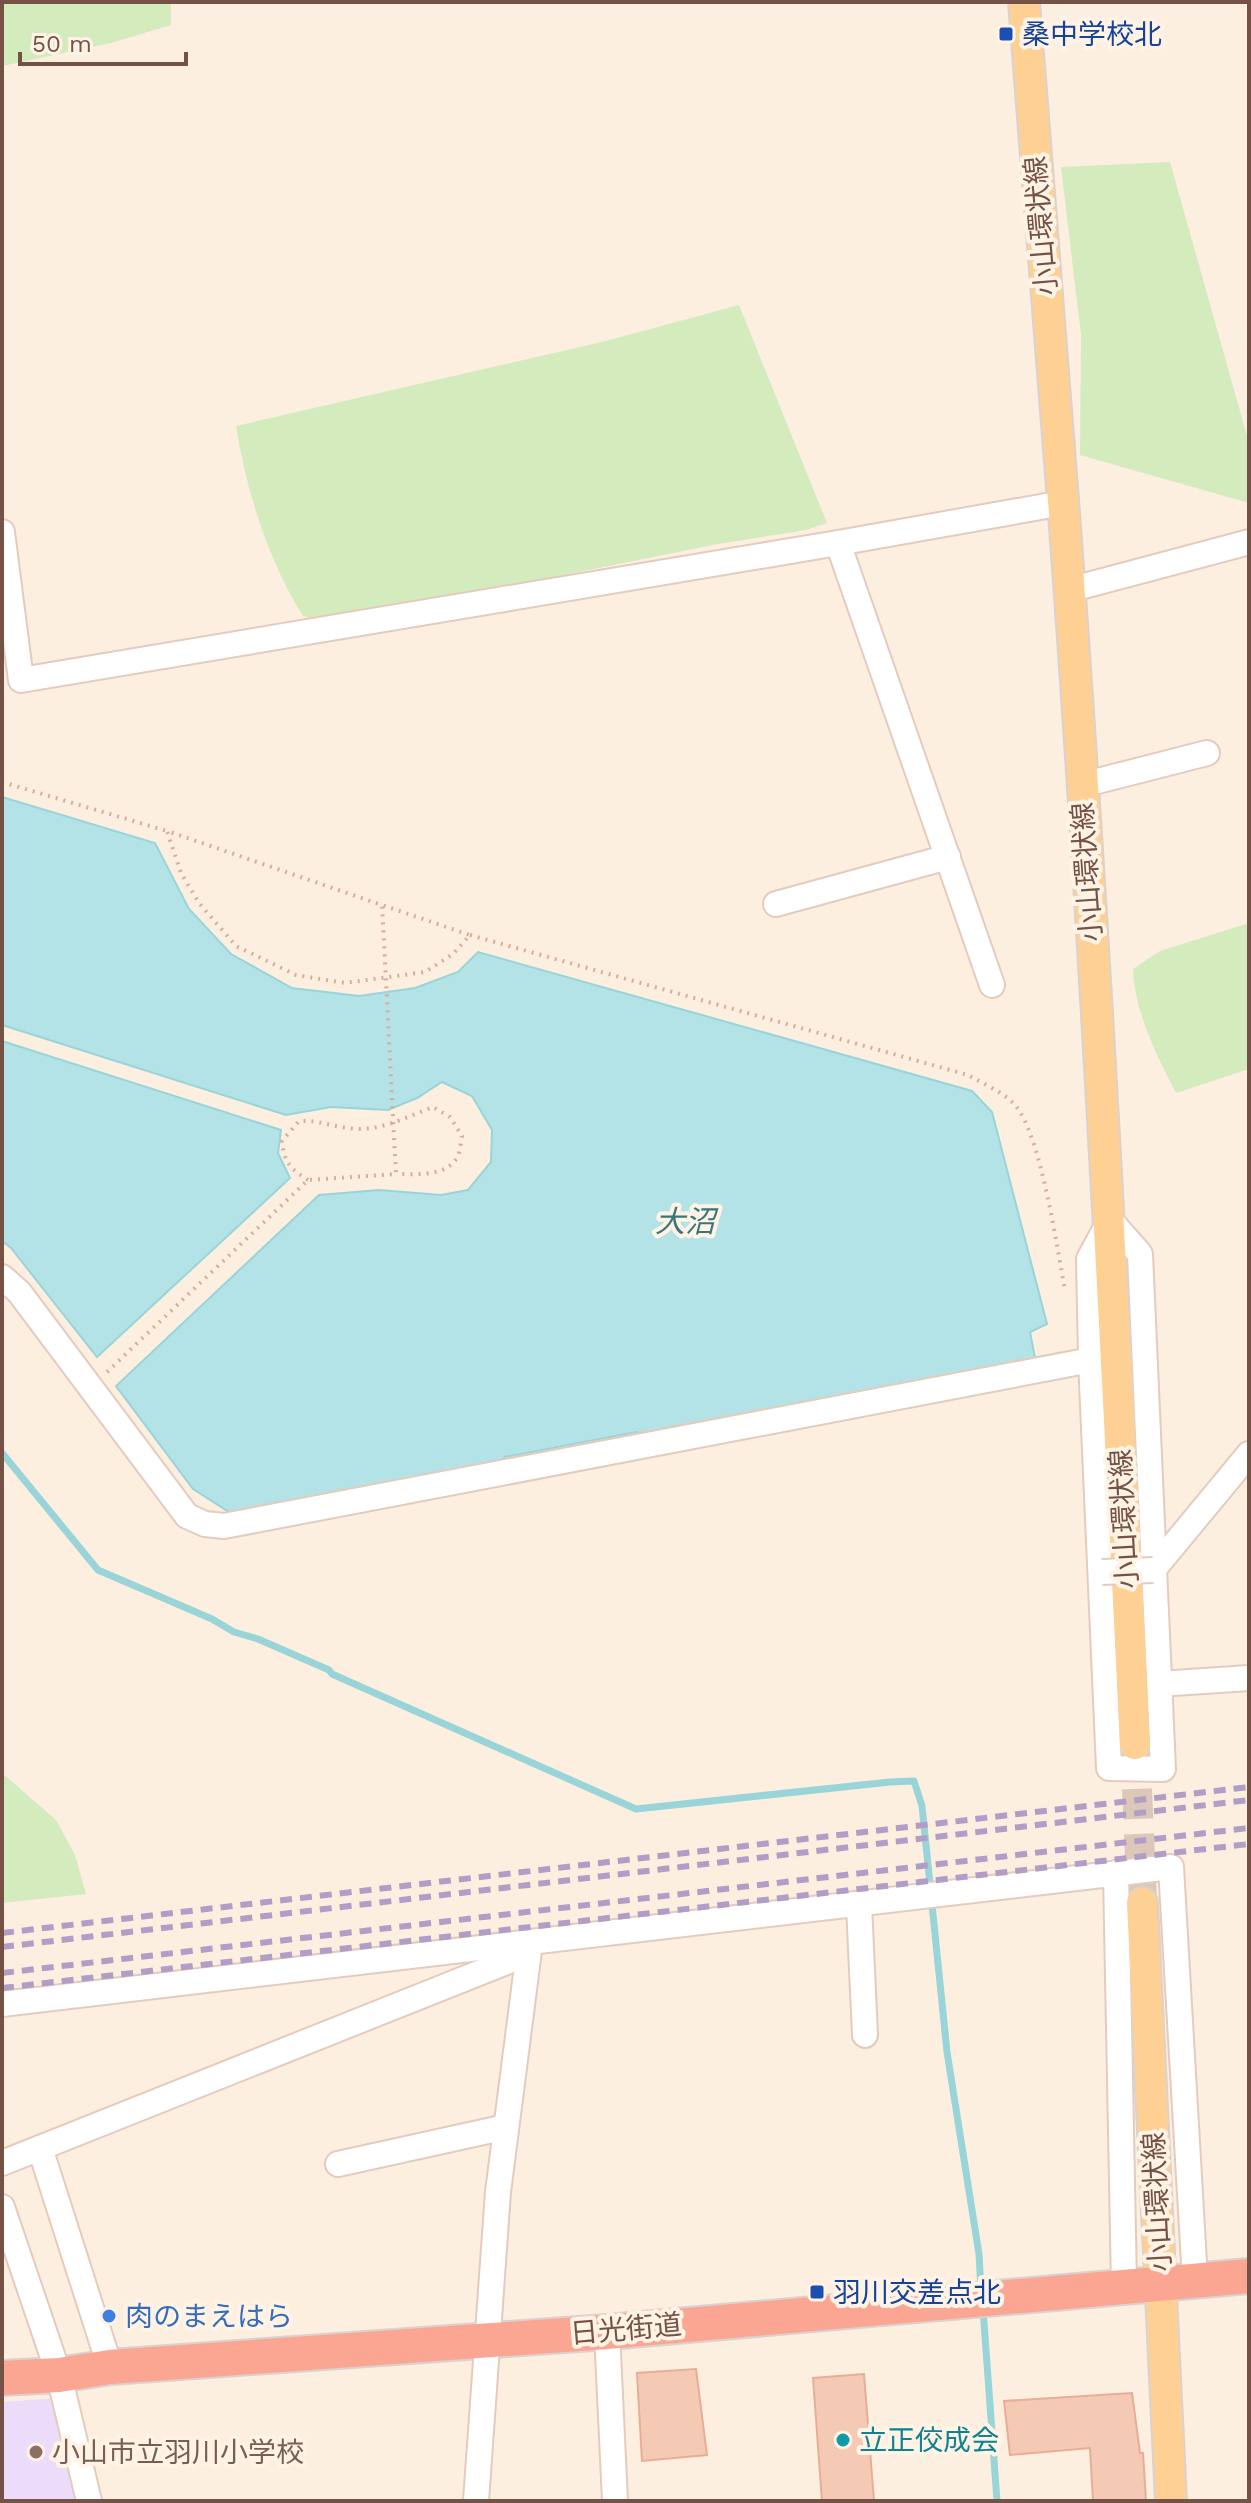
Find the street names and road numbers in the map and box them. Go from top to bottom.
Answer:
street label: 小山環状線 [1018,155,1064,297]
street label: 小山環状線 [1066,801,1108,943]
street label: 小山環状線 [1104,1448,1144,1590]
street label: 小山環状線 [1137,2131,1177,2273]
street label: 日光街道 [569,2308,683,2350]

